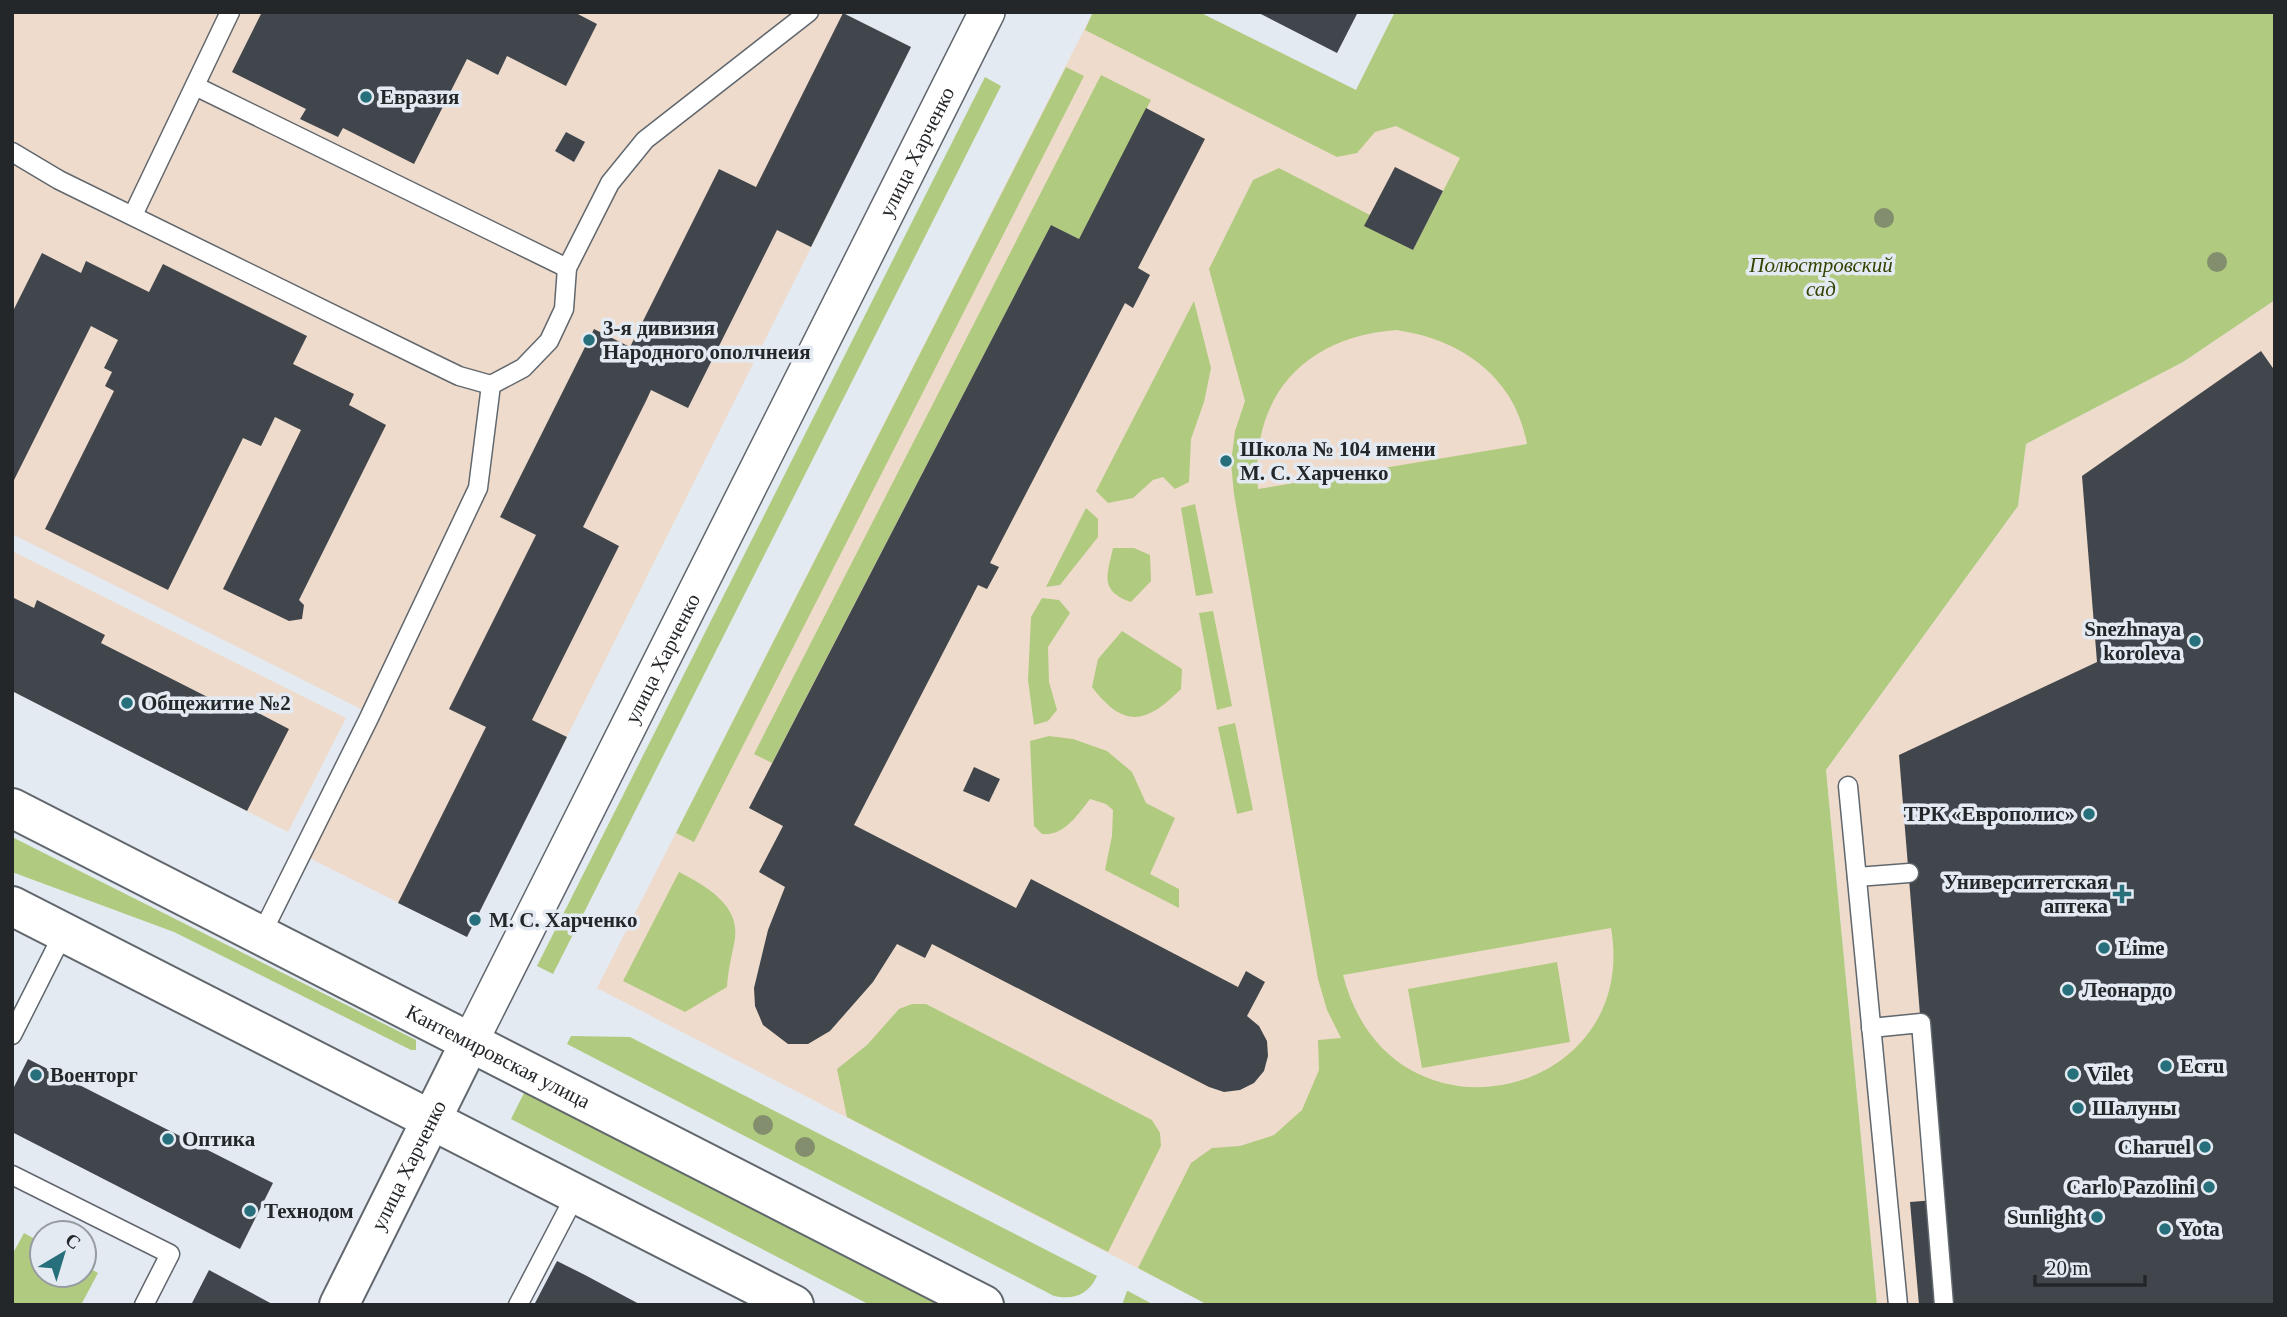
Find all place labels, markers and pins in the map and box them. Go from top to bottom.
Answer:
place label: Евразия [380,85,459,109]
marker: Евразия [358,89,374,105]
place label: 3-я дивизия Народного ополчнеия [603,316,811,364]
marker: 3-я дивизия Народного ополчнеия [581,332,597,348]
place label: Школа № 104 имени М. С. Харченко [1240,437,1436,485]
marker: Школа № 104 имени М. С. Харченко [1218,453,1234,469]
place label: Snezhnaya koroleva [2084,617,2181,665]
marker: Snezhnaya koroleva [2187,633,2203,649]
place label: Общежитие №2 [141,691,291,715]
marker: Общежитие №2 [119,695,135,711]
place label: ТРК «Европолис» [1904,802,2075,826]
marker: ТРК «Европолис» [2081,806,2097,822]
place label: Университетская аптека [1943,870,2108,918]
marker: Университетская аптека [2114,886,2130,902]
place label: М. С. Харченко [489,908,637,932]
marker: М. С. Харченко [467,912,483,928]
place label: Lime [2118,936,2165,960]
marker: Lime [2096,940,2112,956]
place label: Леонардо [2082,978,2172,1002]
marker: Леонардо [2060,982,2076,998]
place label: Ecru [2180,1054,2225,1078]
marker: Ecru [2158,1058,2174,1074]
place label: Vilet [2087,1062,2129,1086]
place label: Военторг [50,1063,138,1087]
marker: Vilet [2065,1066,2081,1082]
marker: Военторг [28,1067,44,1083]
place label: Шалуны [2092,1096,2177,1120]
marker: Шалуны [2070,1100,2086,1116]
place label: Оптика [182,1127,256,1151]
marker: Оптика [160,1131,176,1147]
place label: Charuel [2118,1135,2191,1159]
marker: Charuel [2197,1139,2213,1155]
place label: Carlo Pazolini [2066,1175,2195,1199]
marker: Carlo Pazolini [2201,1179,2217,1195]
place label: Технодом [264,1199,354,1223]
marker: Технодом [242,1203,258,1219]
place label: Sunlight [2007,1205,2083,1229]
marker: Sunlight [2089,1209,2105,1225]
place label: Yota [2179,1217,2220,1241]
marker: Yota [2157,1221,2173,1237]

